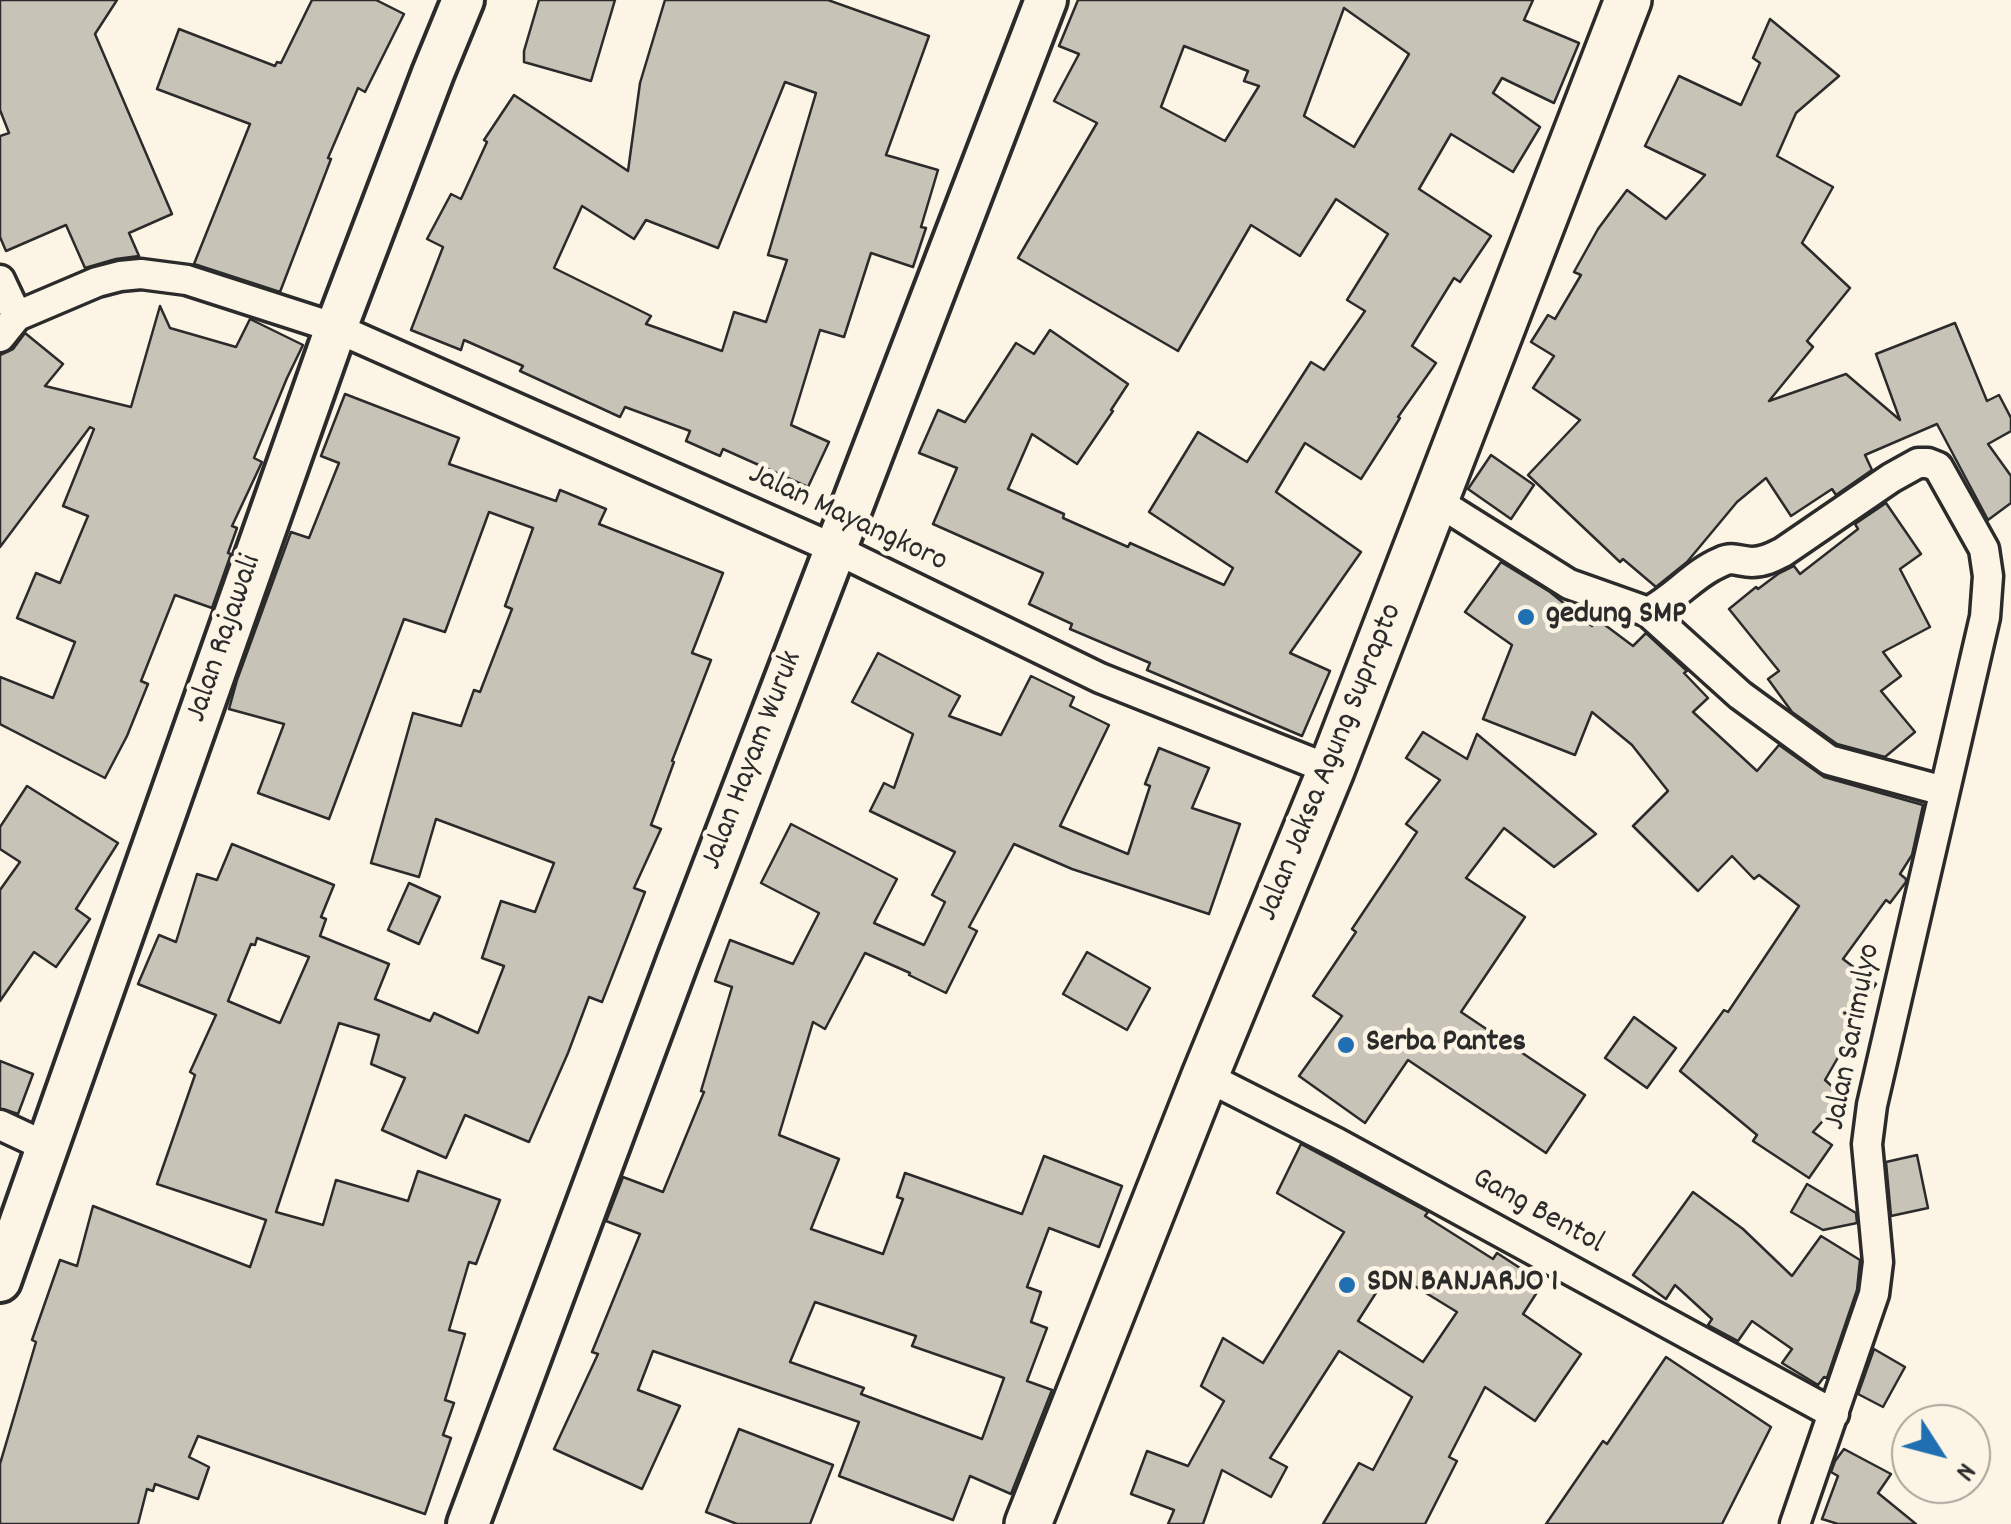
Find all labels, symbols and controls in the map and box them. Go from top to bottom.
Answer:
street label: Jalan Mayangkoro [741,457,953,583]
street label: Jalan Rajawali [179,550,273,728]
place label: gedung SMP [1546,598,1686,636]
street label: Jalan Jaksa Agung Suprapto [1251,599,1413,927]
marker: gedung SMP [1515,606,1537,628]
street label: Jalan Hayam Wuruk [695,646,813,876]
street label: Jalan Sarimulyo [1818,941,1892,1133]
place label: Serba Pantes [1366,1026,1526,1064]
marker: Serba Pantes [1335,1034,1357,1056]
street label: Gang Bentol [1464,1161,1610,1265]
place label: SDN BANJARJO 1 [1367,1266,1558,1304]
marker: SDN BANJARJO 1 [1336,1274,1358,1296]
north arrow [1891,1404,1991,1504]
text: N [1943,1453,1984,1488]

